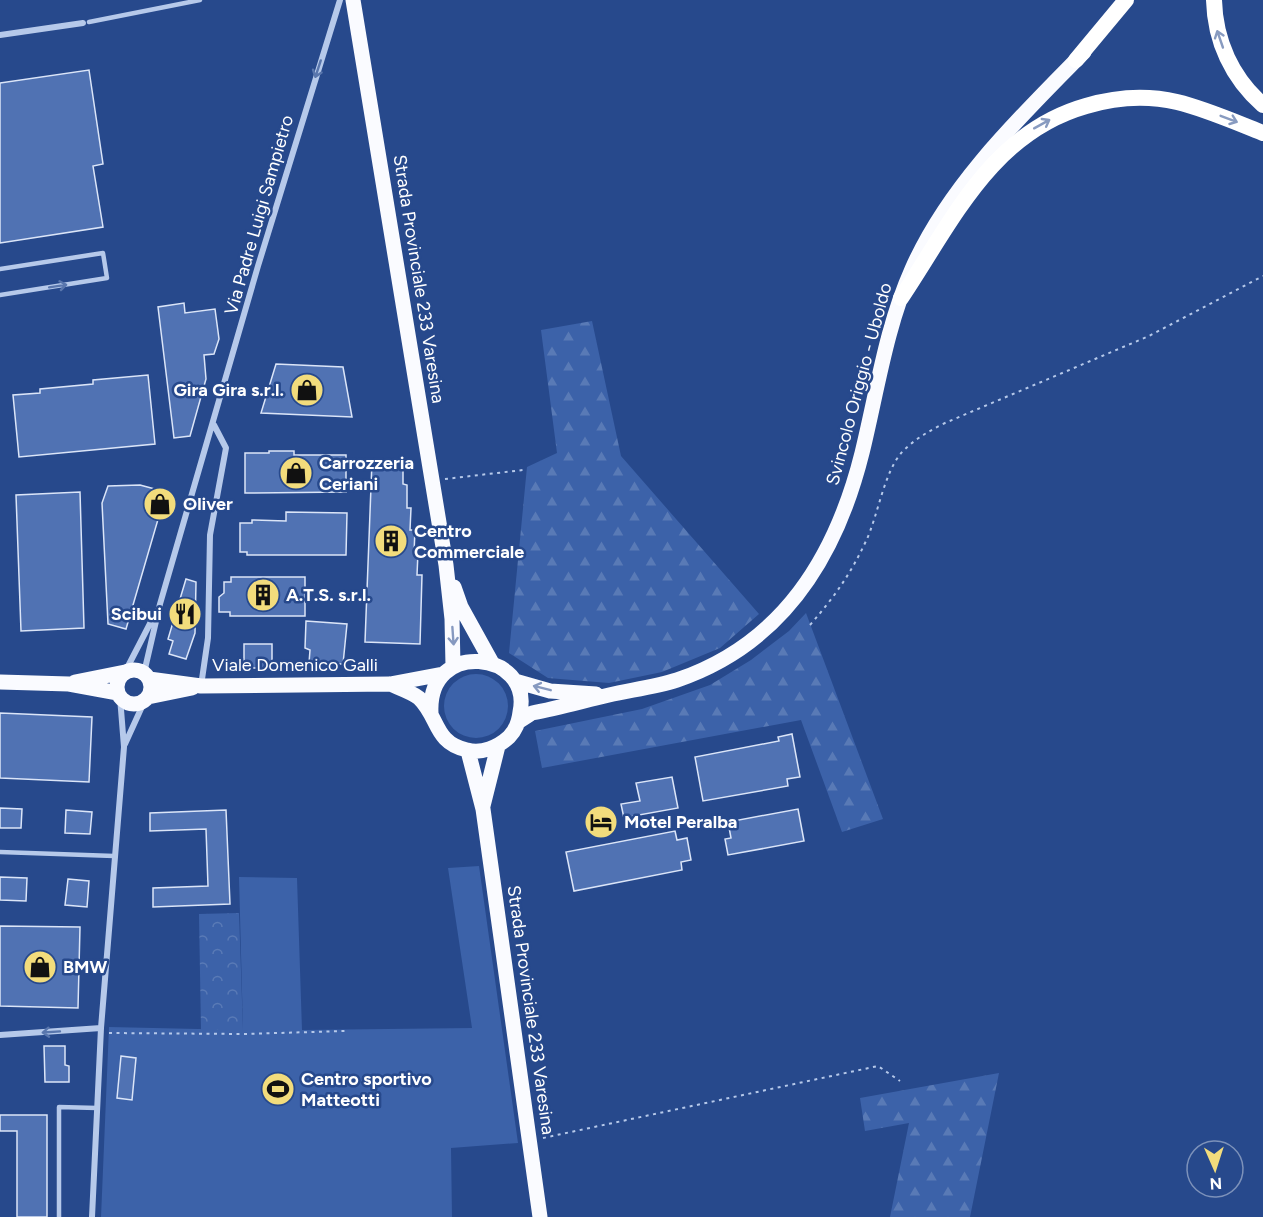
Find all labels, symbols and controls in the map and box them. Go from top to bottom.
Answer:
one-way arrow [1213,30,1224,49]
one-way arrow [312,59,323,78]
street label: Via Padre Luigi Sampietro [220,113,298,317]
one-way arrow [1219,115,1238,126]
one-way arrow [1033,118,1050,130]
street label: Strada Provinciale 233 Varesina [388,153,450,405]
one-way arrow [47,280,67,291]
street label: Svincolo Origgio - Uboldo [821,280,897,488]
shop icon: Gira Gira s.r.l. [289,372,325,408]
place label: Gira Gira s.r.l. [173,379,284,401]
place label: Carrozzeria Ceriani [319,452,414,495]
shop icon: Carrozzeria Ceriani [278,455,314,491]
shop icon: Oliver [142,486,178,522]
place label: Oliver [183,493,233,515]
place label: Centro Commerciale [414,520,524,563]
building icon: Centro Commerciale [373,523,409,559]
building icon: A.T.S. s.r.l. [245,577,281,613]
place label: A.T.S. s.r.l. [286,584,371,606]
restaurant icon: Scibui [167,596,203,632]
place label: Scibui [111,603,162,625]
one-way arrow [448,626,459,646]
street label: Viale Domenico Galli [212,654,378,676]
one-way arrow [532,682,551,694]
hotel icon: Motel Peralba [583,804,619,840]
place label: Motel Peralba [624,811,737,833]
street label: Strada Provinciale 233 Varesina [503,884,559,1136]
shop icon: BMW [22,949,58,985]
place label: BMW [63,956,107,978]
one-way arrow [41,1026,61,1037]
place label: Centro sportivo Matteotti [301,1068,432,1111]
sports icon: Centro sportivo Matteotti [260,1071,296,1107]
north arrow [1185,1139,1245,1199]
text: N [1209,1174,1222,1193]

